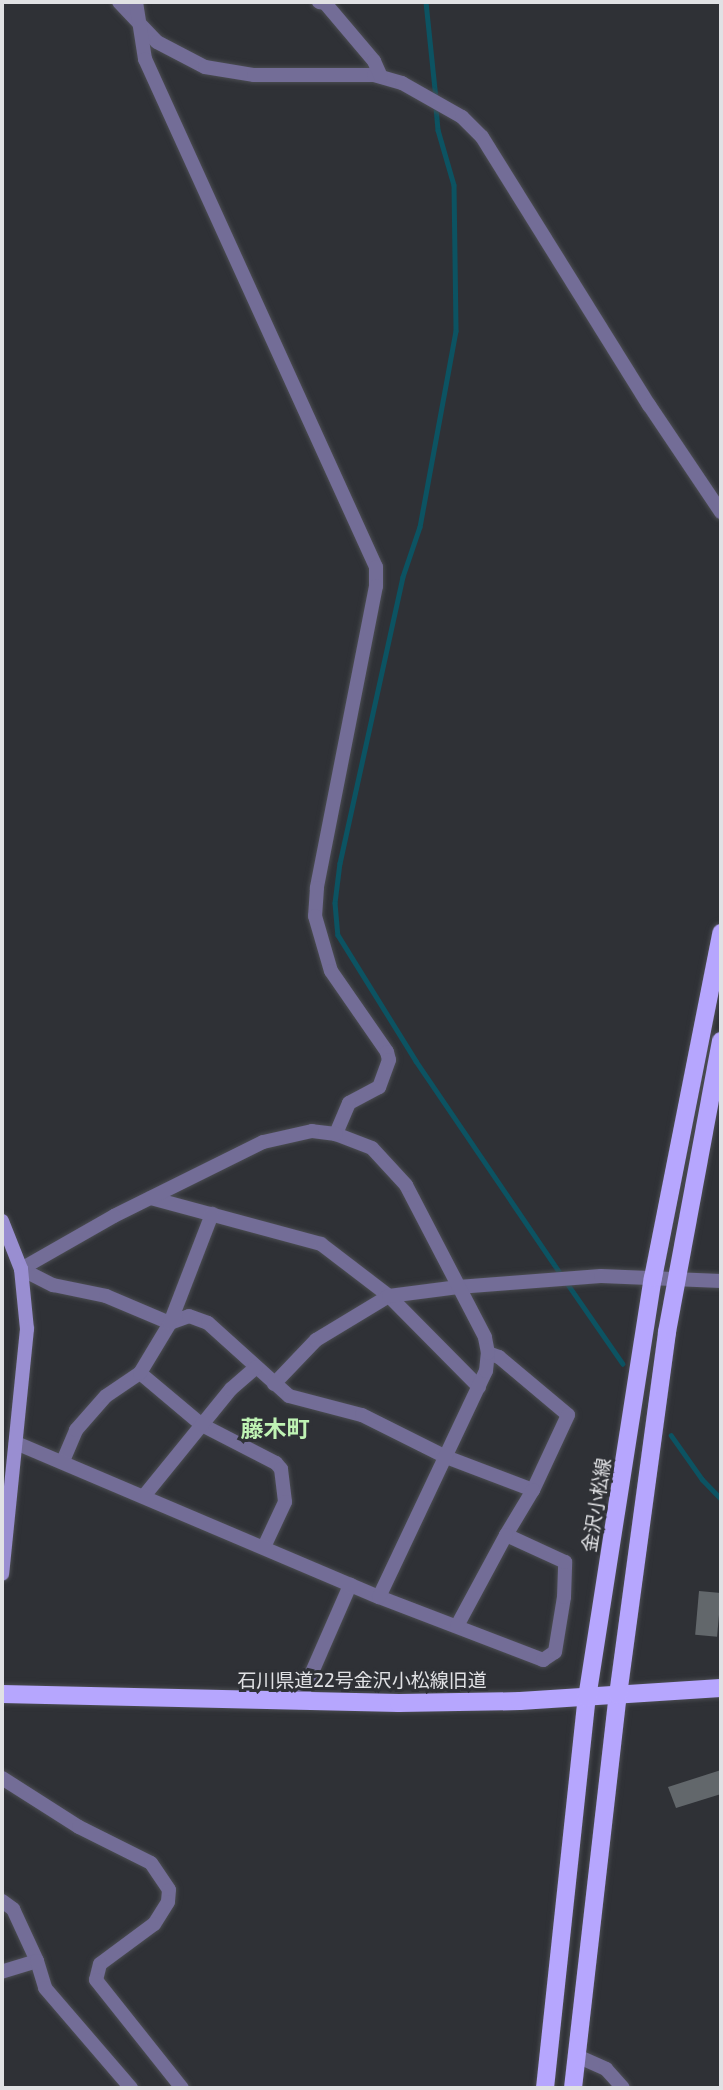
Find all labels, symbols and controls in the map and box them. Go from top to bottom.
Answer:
district label: 藤木町 [241,1414,309,1442]
street label: 金沢小松線 [577,1456,615,1554]
street label: 石川県道22号金沢小松線旧道 [237,1669,487,1691]

